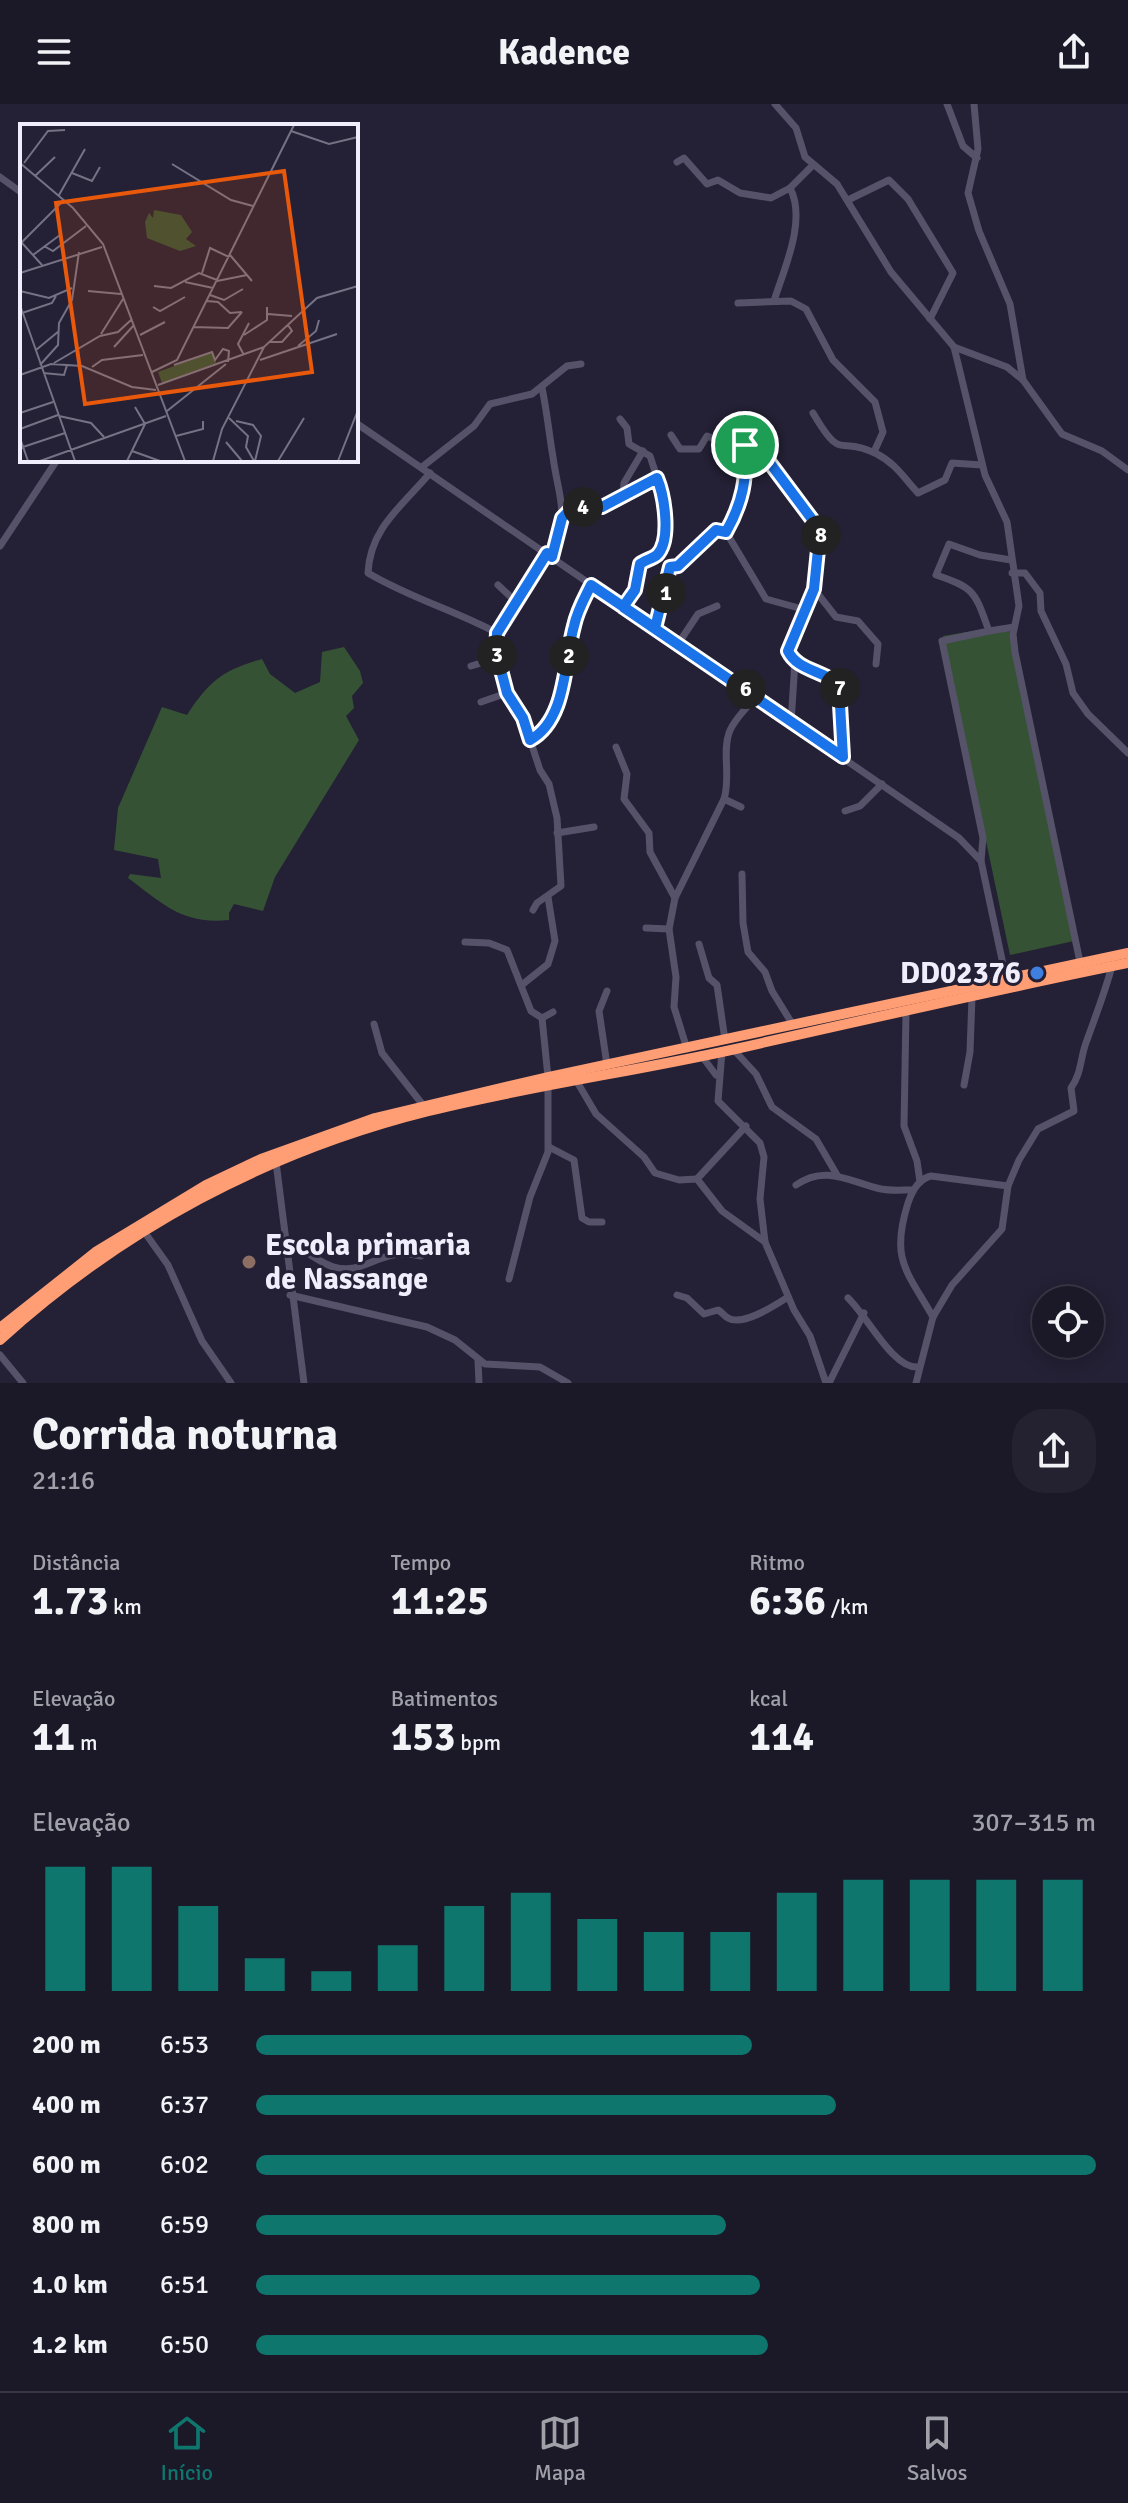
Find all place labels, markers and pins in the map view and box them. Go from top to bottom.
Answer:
pin [711,411,779,479]
pin: 4 [563,487,603,527]
pin: 8 [801,515,841,555]
pin: 1 [646,573,686,613]
pin: 3 [477,635,517,675]
pin: 2 [549,636,589,676]
pin: 7 [820,668,860,708]
pin: 6 [726,669,766,709]
place label: DD02376 [900,955,1021,992]
marker: DD02376 [1028,964,1046,982]
place label: Escola primaria de Nassange [265,1227,471,1298]
marker: Escola primaria de Nassange [240,1253,258,1271]

